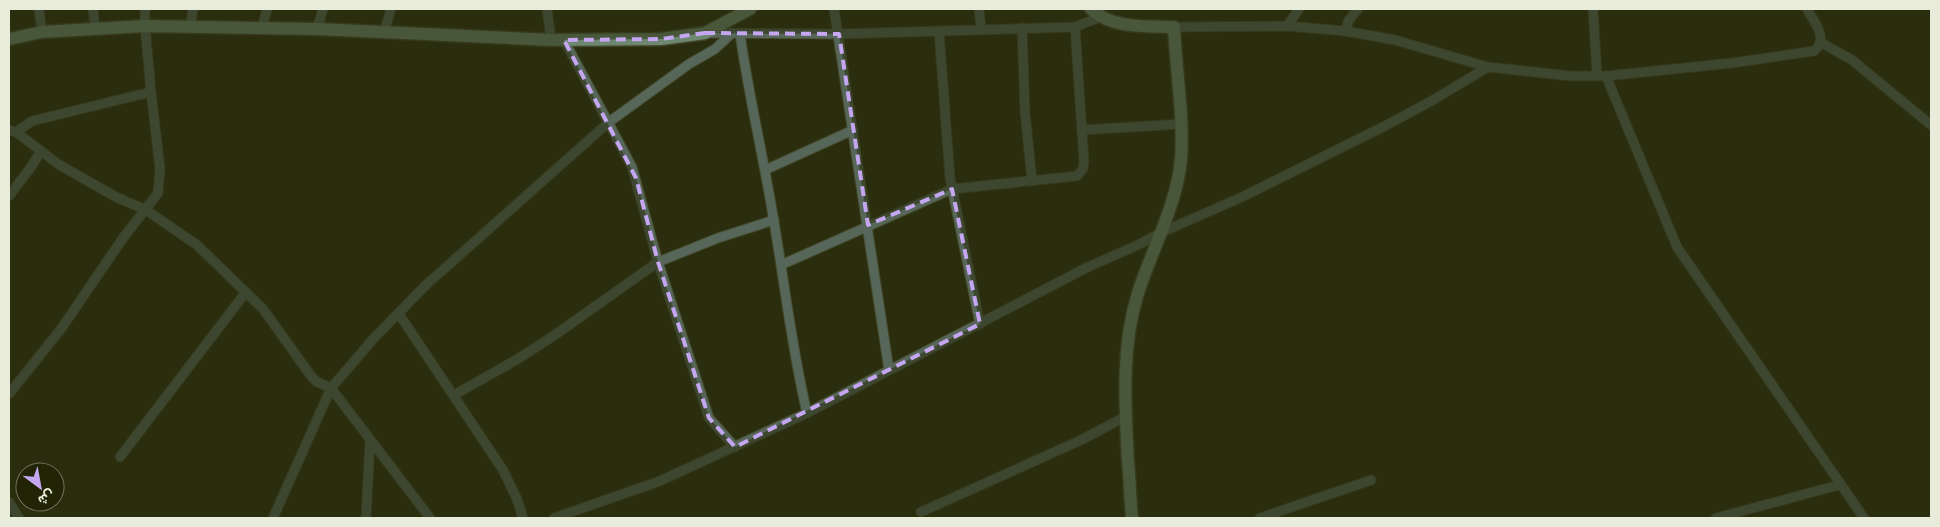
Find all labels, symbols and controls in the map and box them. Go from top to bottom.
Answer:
north arrow [15,462,65,512]
text: ش [35,486,59,511]

